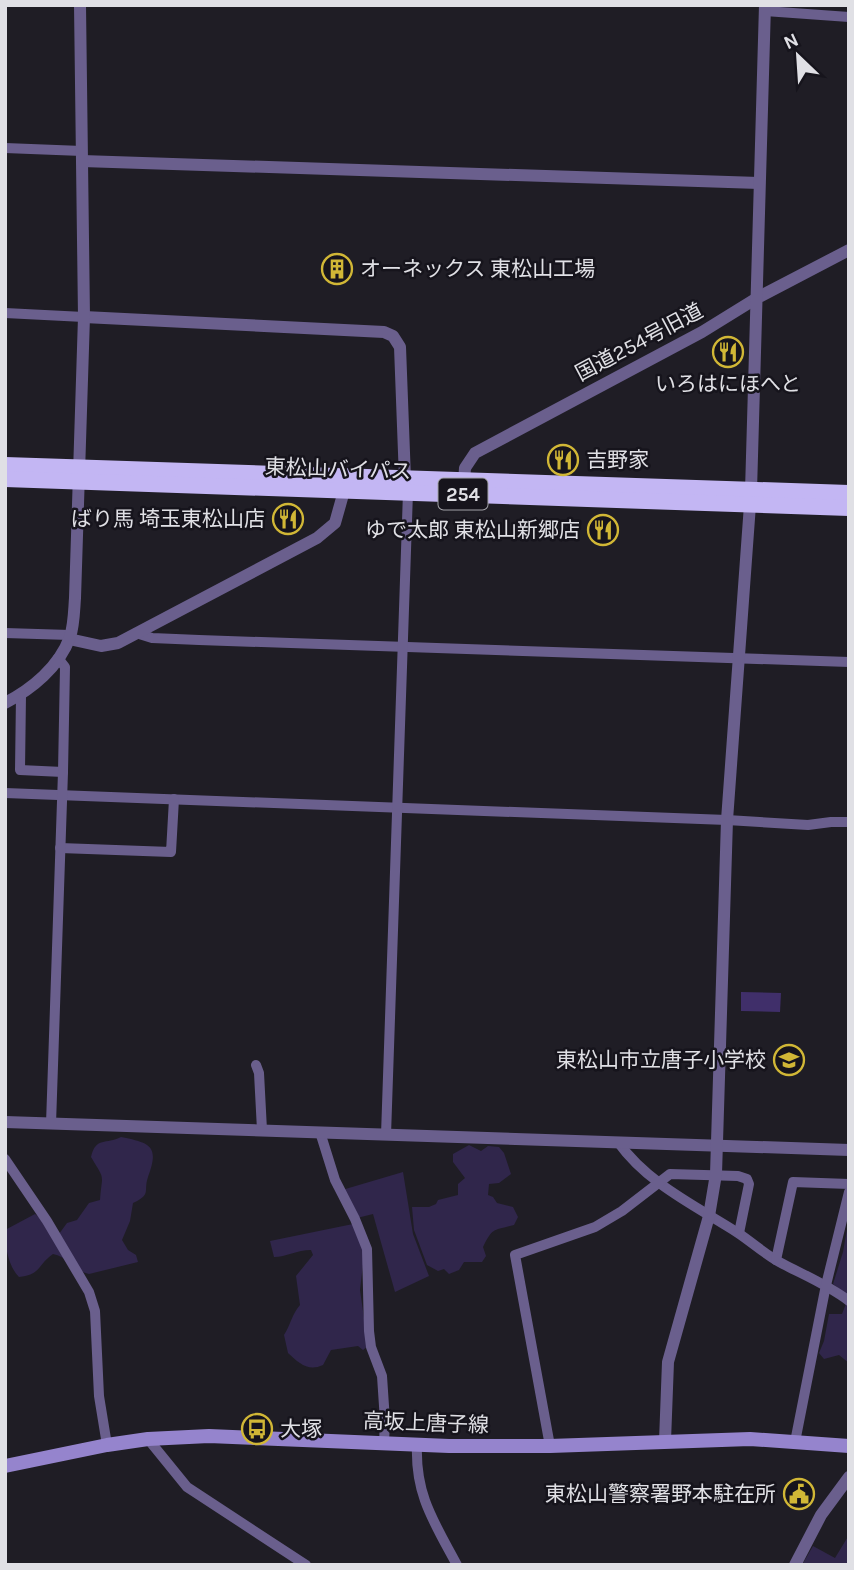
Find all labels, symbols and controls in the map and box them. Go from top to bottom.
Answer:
north arrow [763,21,833,91]
text: N [780,29,802,54]
building icon: オーネックス 東松山工場 [320,252,354,286]
place label: オーネックス 東松山工場 [360,257,595,281]
street label: 国道254号旧道 [571,298,707,386]
restaurant icon: いろはにほへと [711,335,745,369]
place label: いろはにほへと [655,372,801,396]
restaurant icon: 吉野家 [546,443,580,477]
place label: 吉野家 [586,448,649,472]
street label: 東松山バイパス [264,454,412,484]
road number: 254 [438,478,488,509]
restaurant icon: ばり馬 埼玉東松山店 [271,502,305,536]
place label: ばり馬 埼玉東松山店 [71,507,265,531]
restaurant icon: ゆで太郎 東松山新郷店 [586,513,620,547]
place label: ゆで太郎 東松山新郷店 [365,518,580,542]
school or university icon: 東松山市立唐子小学校 [772,1043,806,1077]
place label: 東松山市立唐子小学校 [556,1048,766,1072]
street label: 高坂上唐子線 [363,1409,489,1437]
bus stop icon: 大塚 [240,1412,274,1446]
place label: 大塚 [280,1417,322,1441]
public building icon: 東松山警察署野本駐在所 [782,1477,816,1511]
place label: 東松山警察署野本駐在所 [545,1482,776,1506]

